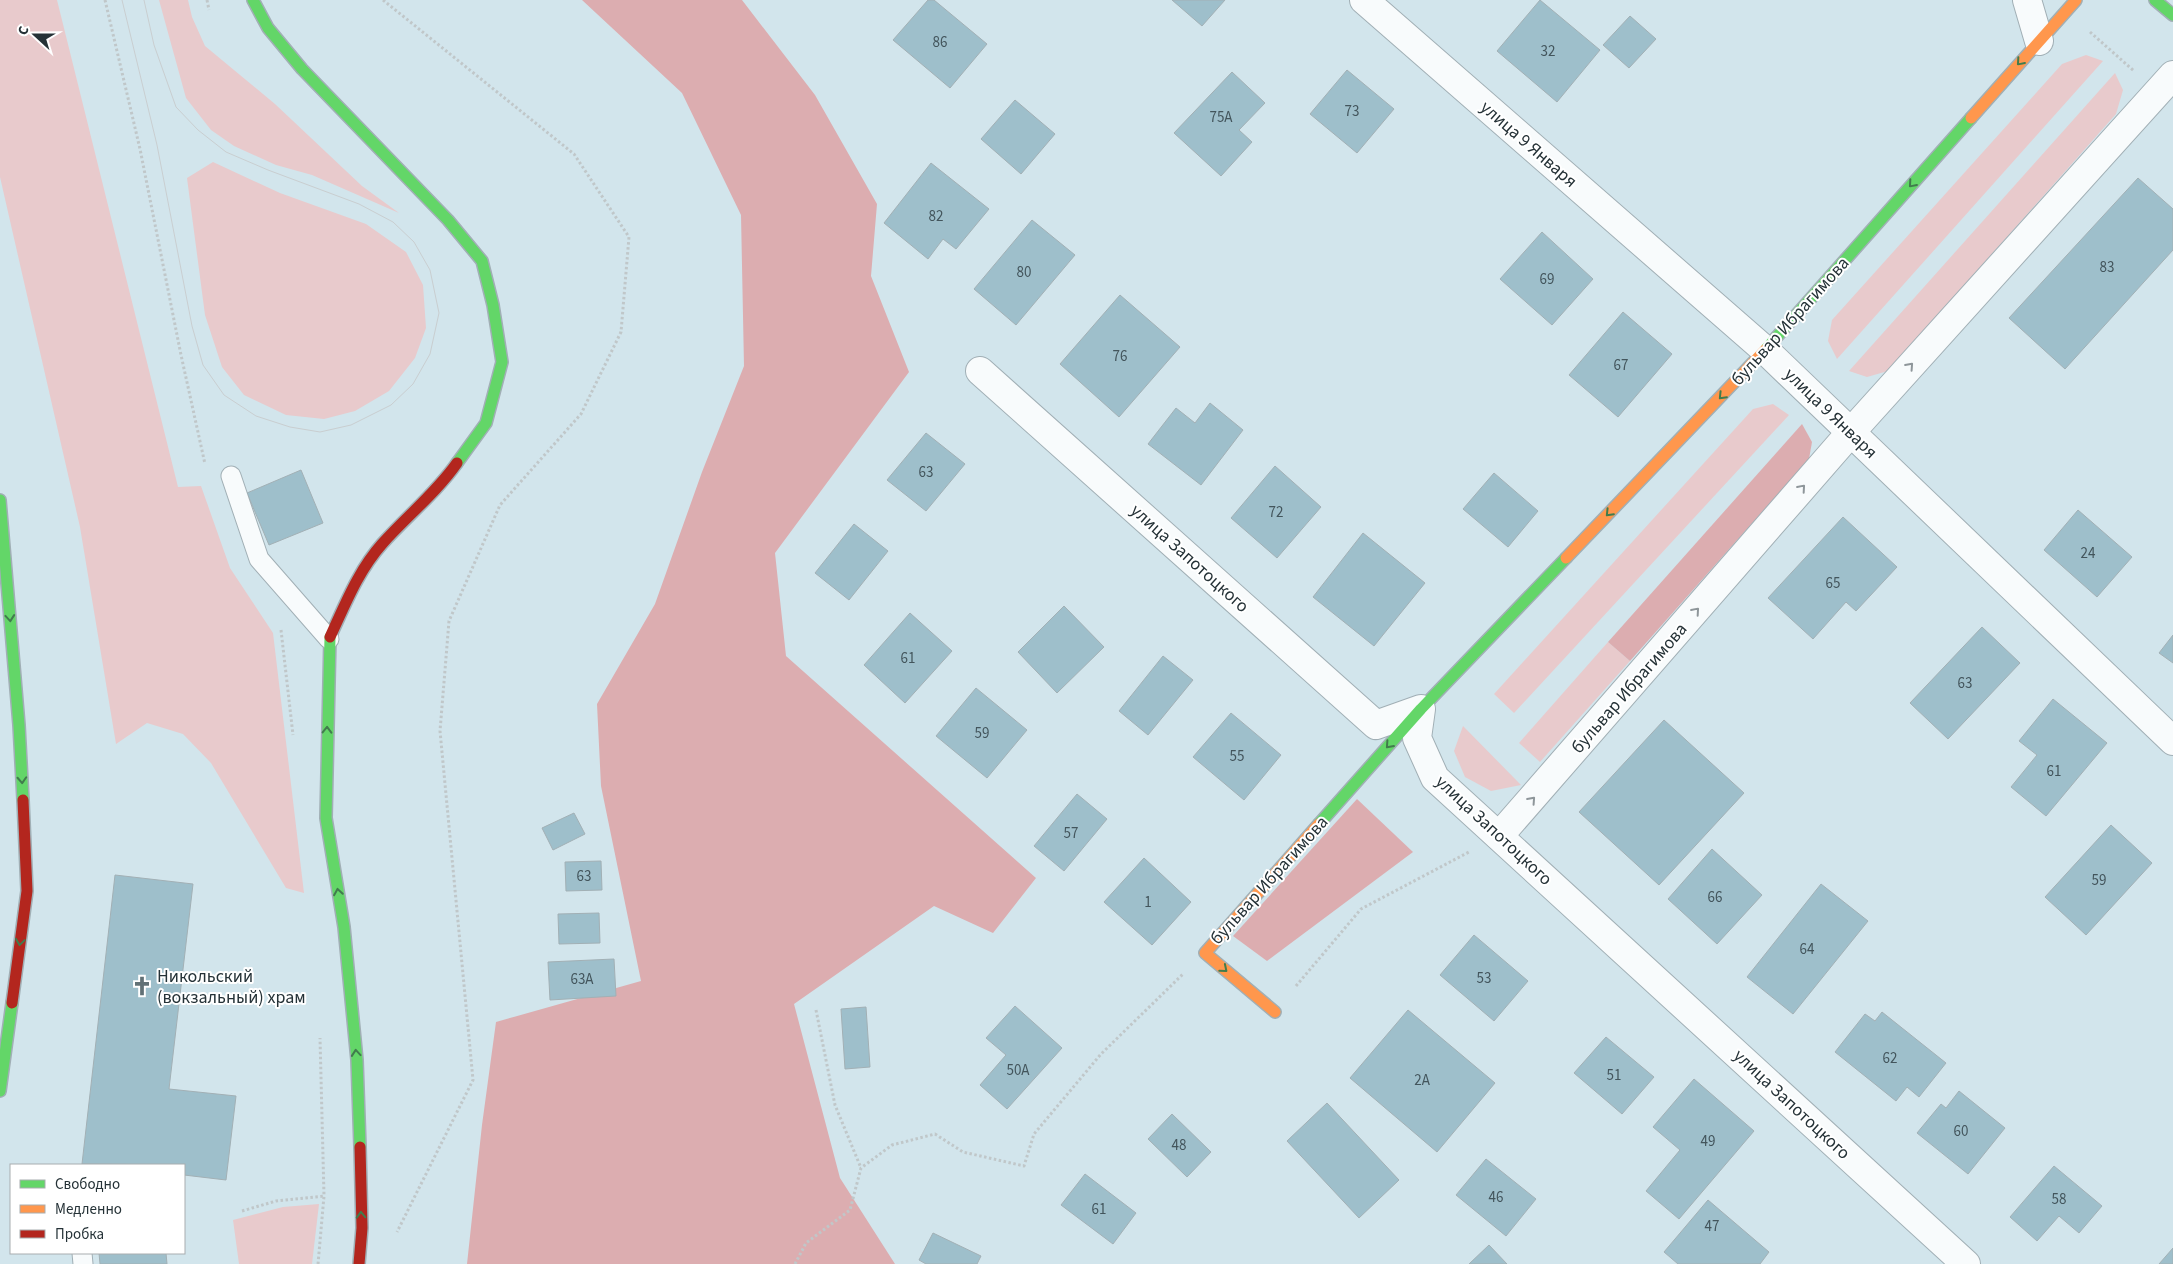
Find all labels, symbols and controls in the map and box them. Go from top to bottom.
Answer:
north arrow [10,10,60,60]
text: С [13,23,35,38]
house number: 86 [933,32,947,53]
house number: 32 [1541,41,1555,62]
one-way arrow [2017,57,2026,66]
street label: улица 9 Января [1475,95,1583,194]
house number: 73 [1345,101,1359,122]
house number: 75А [1209,107,1233,128]
one-way arrow [1909,178,1918,187]
house number: 82 [929,206,943,227]
street label: бульвар Ибрагимова [1726,251,1855,391]
house number: 83 [2100,257,2114,278]
house number: 80 [1017,262,1031,283]
house number: 69 [1540,269,1554,290]
house number: 76 [1113,346,1127,367]
house number: 67 [1614,355,1628,376]
street label: улица 9 Января [1778,362,1883,464]
one-way arrow [1904,363,1913,372]
one-way arrow [1719,390,1728,399]
house number: 63 [919,462,933,483]
one-way arrow [1796,485,1805,494]
street label: улица Запотоцкого [1125,498,1254,618]
house number: 72 [1269,502,1283,523]
one-way arrow [1606,508,1615,517]
house number: 24 [2081,543,2096,564]
house number: 65 [1826,573,1840,594]
one-way arrow [1690,608,1699,617]
one-way arrow [5,615,16,623]
street label: бульвар Ибрагимова [1566,618,1693,759]
house number: 61 [901,648,915,669]
house number: 63 [1958,673,1972,694]
house number: 59 [975,723,989,744]
one-way arrow [322,726,332,734]
one-way arrow [1386,740,1395,749]
house number: 55 [1230,746,1244,767]
house number: 61 [2047,761,2061,782]
street label: улица Запотоцкого [1430,769,1558,891]
one-way arrow [16,777,27,785]
one-way arrow [1526,796,1535,805]
street label: бульвар Ибрагимова [1205,810,1334,950]
house number: 57 [1064,823,1078,844]
house number: 63 [577,866,591,887]
house number: 59 [2092,870,2106,891]
one-way arrow [333,887,344,895]
house number: 66 [1708,887,1722,908]
house number: 1 [1144,892,1152,913]
one-way arrow [15,938,25,947]
house number: 64 [1800,939,1815,960]
one-way arrow [1218,963,1227,971]
place label: Никольский (вокзальный) храм [157,964,306,1010]
house number: 53 [1477,968,1491,989]
house number: 63А [570,969,594,990]
church icon: Никольский (вокзальный) храм [131,975,153,997]
street label: улица Запотоцкого [1728,1043,1856,1165]
house number: 62 [1883,1048,1897,1069]
one-way arrow [351,1049,362,1057]
house number: 50А [1006,1060,1030,1081]
house number: 51 [1607,1065,1621,1086]
house number: 2А [1414,1070,1431,1091]
house number: 60 [1954,1121,1968,1142]
house number: 49 [1701,1131,1715,1152]
house number: 48 [1172,1135,1186,1156]
legend [10,1164,185,1254]
text: Свободно [55,1174,120,1195]
house number: 46 [1489,1187,1503,1208]
house number: 58 [2052,1189,2066,1210]
text: Медленно [55,1199,122,1220]
house number: 61 [1092,1199,1106,1220]
one-way arrow [356,1211,367,1219]
house number: 47 [1705,1216,1719,1237]
text: Пробка [55,1224,104,1245]

